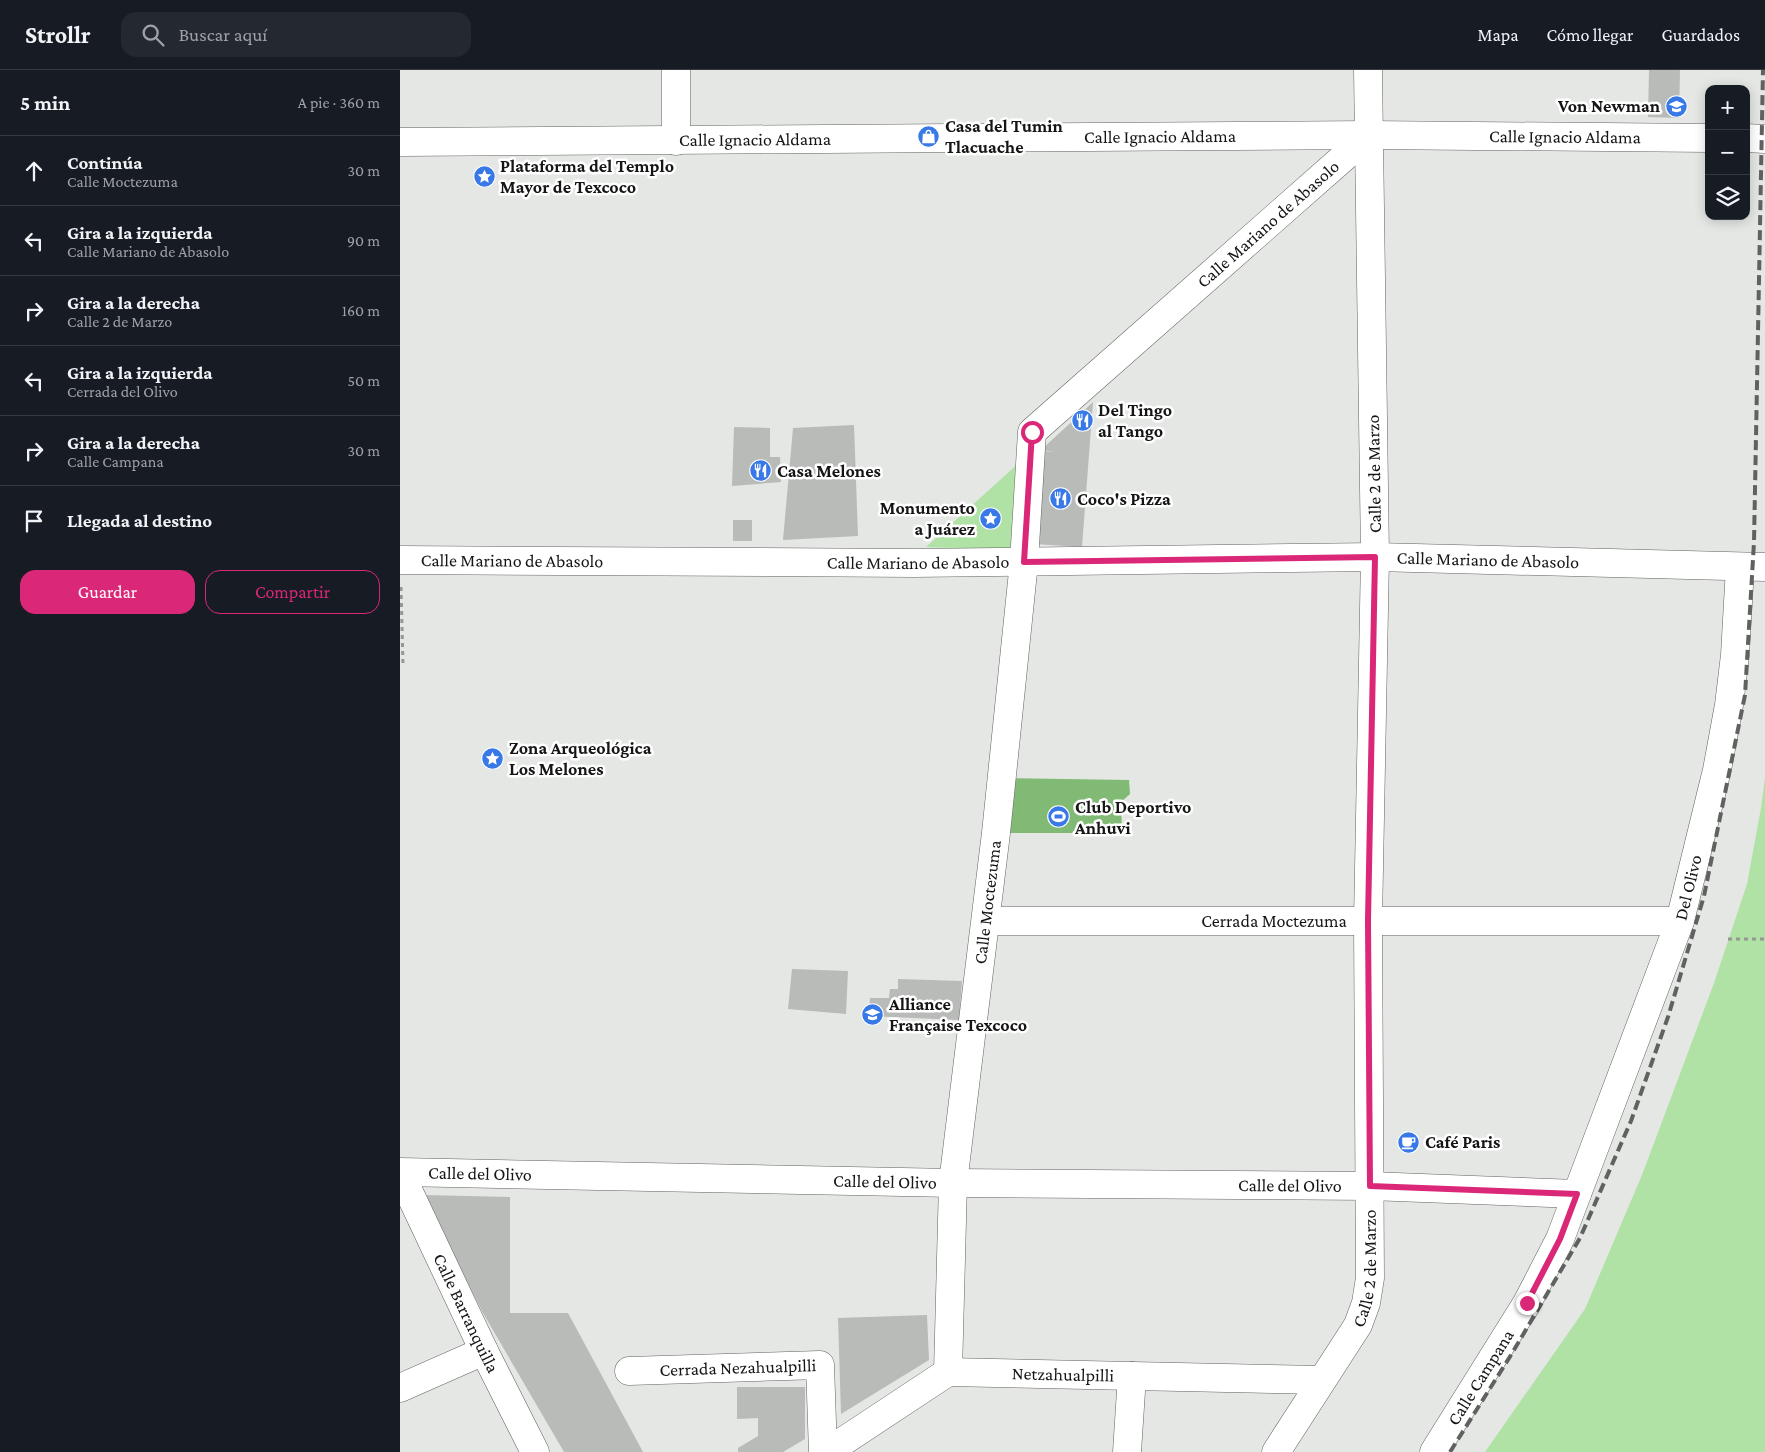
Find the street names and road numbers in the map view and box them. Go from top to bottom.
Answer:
street label: Calle Ignacio Aldama [1084,126,1236,147]
street label: Calle Ignacio Aldama [1489,126,1641,147]
street label: Calle Ignacio Aldama [679,129,831,150]
street label: Calle Mariano de Abasolo [1193,156,1343,292]
street label: Calle 2 de Marzo [1363,415,1385,533]
street label: Calle Mariano de Abasolo [1396,548,1580,572]
street label: Calle Mariano de Abasolo [421,550,603,571]
street label: Calle Mariano de Abasolo [827,552,1009,573]
street label: Calle Moctezuma [970,839,1005,965]
street label: Del Olivo [1671,853,1706,922]
street label: Cerrada Moctezuma [1201,911,1347,931]
street label: Calle del Olivo [428,1163,532,1185]
street label: Calle del Olivo [833,1171,937,1193]
street label: Calle del Olivo [1238,1175,1342,1196]
street label: Calle 2 de Marzo [1348,1210,1380,1330]
street label: Calle Barranquilla [429,1250,503,1376]
street label: Calle Campana [1443,1326,1518,1429]
street label: Cerrada Nezahualpilli [659,1355,817,1380]
street label: Netzahualpilli [1012,1363,1114,1386]

